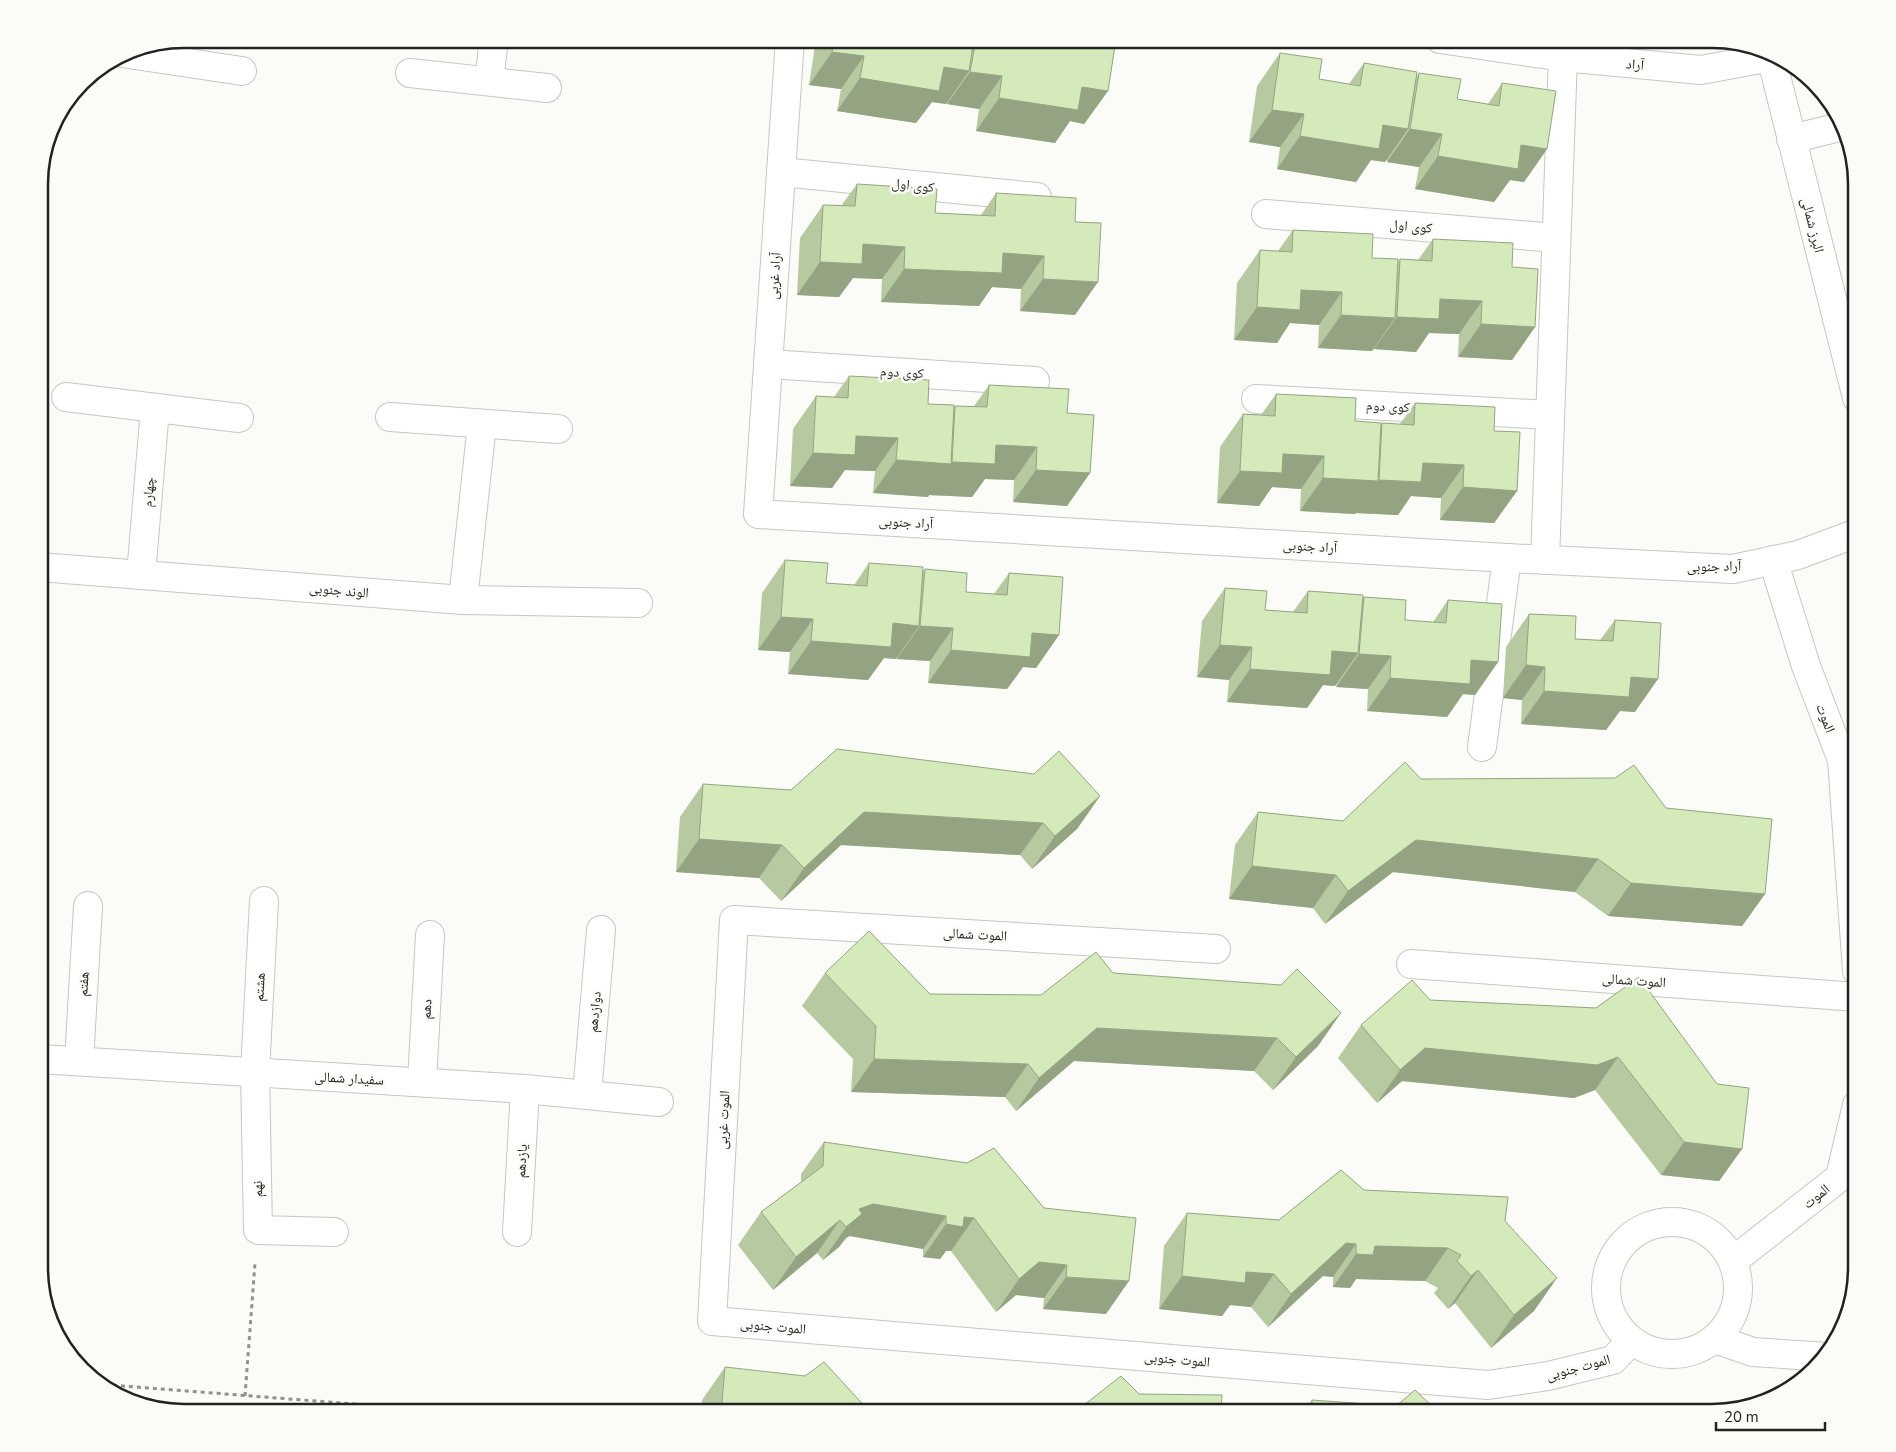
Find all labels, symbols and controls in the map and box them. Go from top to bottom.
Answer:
street label: آراد [1625,54,1645,75]
street label: کوی اول [891,174,935,197]
street label: البرز شمالی [1797,196,1829,255]
street label: کوی اول [1389,215,1433,238]
street label: آراد غربی [763,251,786,300]
street label: کوی دوم [880,362,925,383]
street label: کوی دوم [1366,396,1411,417]
street label: چهارم [138,476,159,508]
street label: آراد جنوبی [878,512,934,533]
street label: آراد جنوبی [1282,536,1338,557]
street label: آراد جنوبی [1687,557,1742,576]
street label: الوند جنوبی [308,578,370,603]
street label: الموت [1811,701,1840,735]
street label: الموت شمالی [942,923,1008,946]
street label: الموت شمالی [1601,969,1667,992]
street label: هفتم [73,971,94,997]
street label: هشتم [249,972,270,1002]
street label: دوازدهم [583,990,606,1033]
street label: دهم [416,998,437,1020]
street label: سفیدار شمالی [314,1067,384,1090]
street label: الموت غربی [712,1090,735,1150]
street label: یازدهم [511,1143,532,1179]
street label: نهم [248,1180,267,1197]
street label: الموت [1799,1180,1834,1213]
street label: الموت جنوبی [739,1314,807,1339]
street label: الموت جنوبی [1143,1347,1211,1372]
street label: الموت جنوبی [1544,1350,1612,1385]
scale bar [1716,1400,1825,1432]
text: 20 m [1724,1407,1759,1427]

